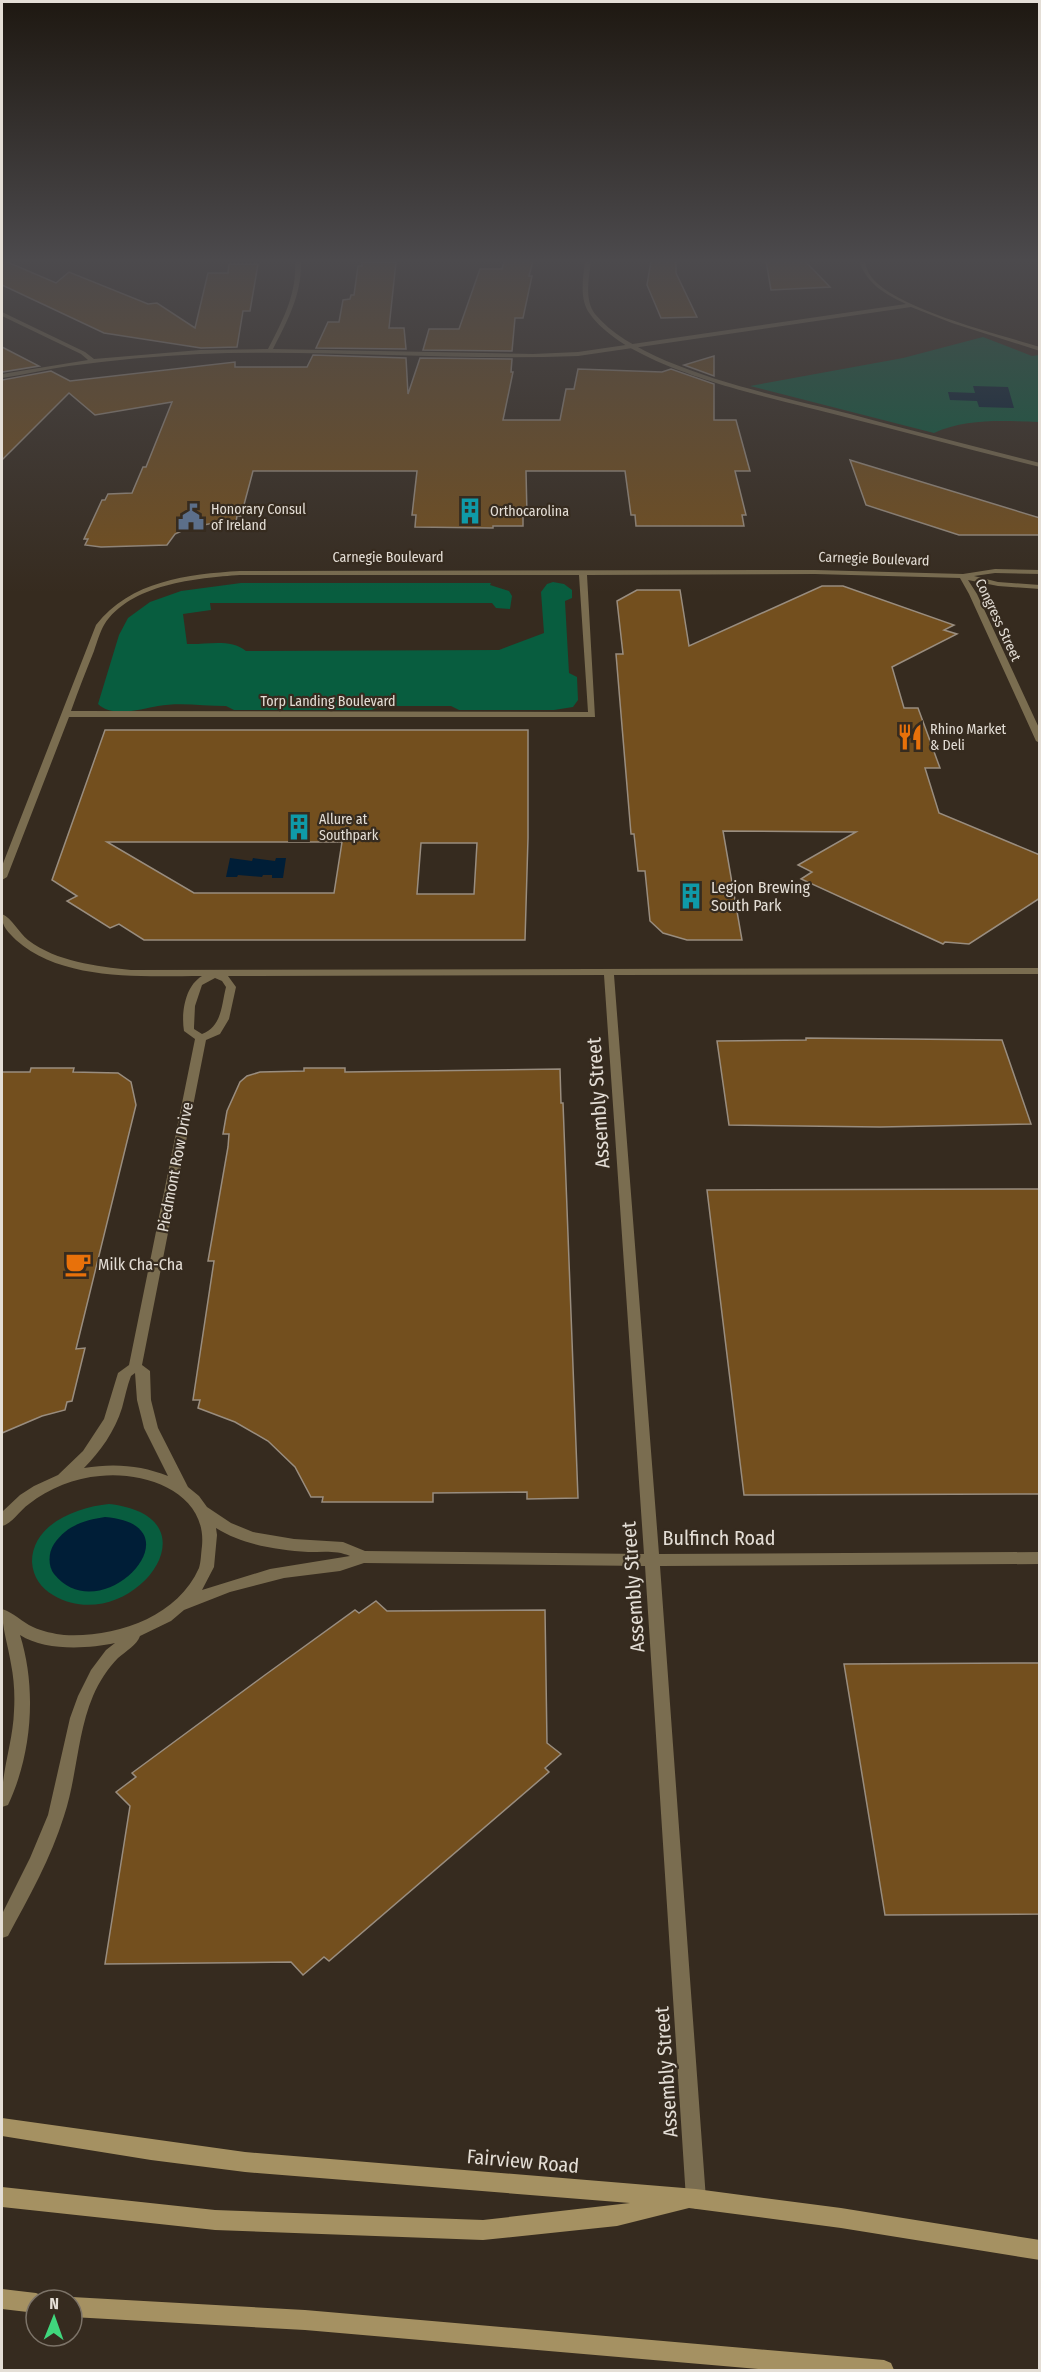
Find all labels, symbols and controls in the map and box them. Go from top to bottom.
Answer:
building icon: Orthocarolina [455,496,485,526]
place label: Honorary Consul of Ireland [211,501,306,534]
public building icon: Honorary Consul of Ireland [176,502,206,532]
place label: Orthocarolina [490,503,569,520]
street label: Carnegie Boulevard [332,549,444,566]
street label: Carnegie Boulevard [818,549,930,569]
street label: Congress Street [971,576,1025,664]
street label: Torp Landing Boulevard [260,693,396,710]
place label: Rhino Market & Deli [930,721,1007,754]
restaurant icon: Rhino Market & Deli [895,722,925,752]
place label: Allure at Southpark [319,811,379,844]
building icon: Allure at Southpark [284,812,314,842]
place label: Legion Brewing South Park [711,878,811,915]
building icon: Legion Brewing South Park [676,881,706,911]
street label: Assembly Street [581,1036,615,1169]
street label: Piedmont Row Drive [153,1100,197,1234]
cafe icon: Milk Cha-Cha [63,1249,93,1279]
place label: Milk Cha-Cha [98,1255,183,1274]
street label: Assembly Street [616,1520,650,1653]
street label: Bulfinch Road [663,1526,775,1550]
street label: Assembly Street [649,2005,683,2138]
street label: Fairview Road [466,2144,580,2178]
north arrow [24,2288,84,2348]
text: N [49,2294,59,2313]

